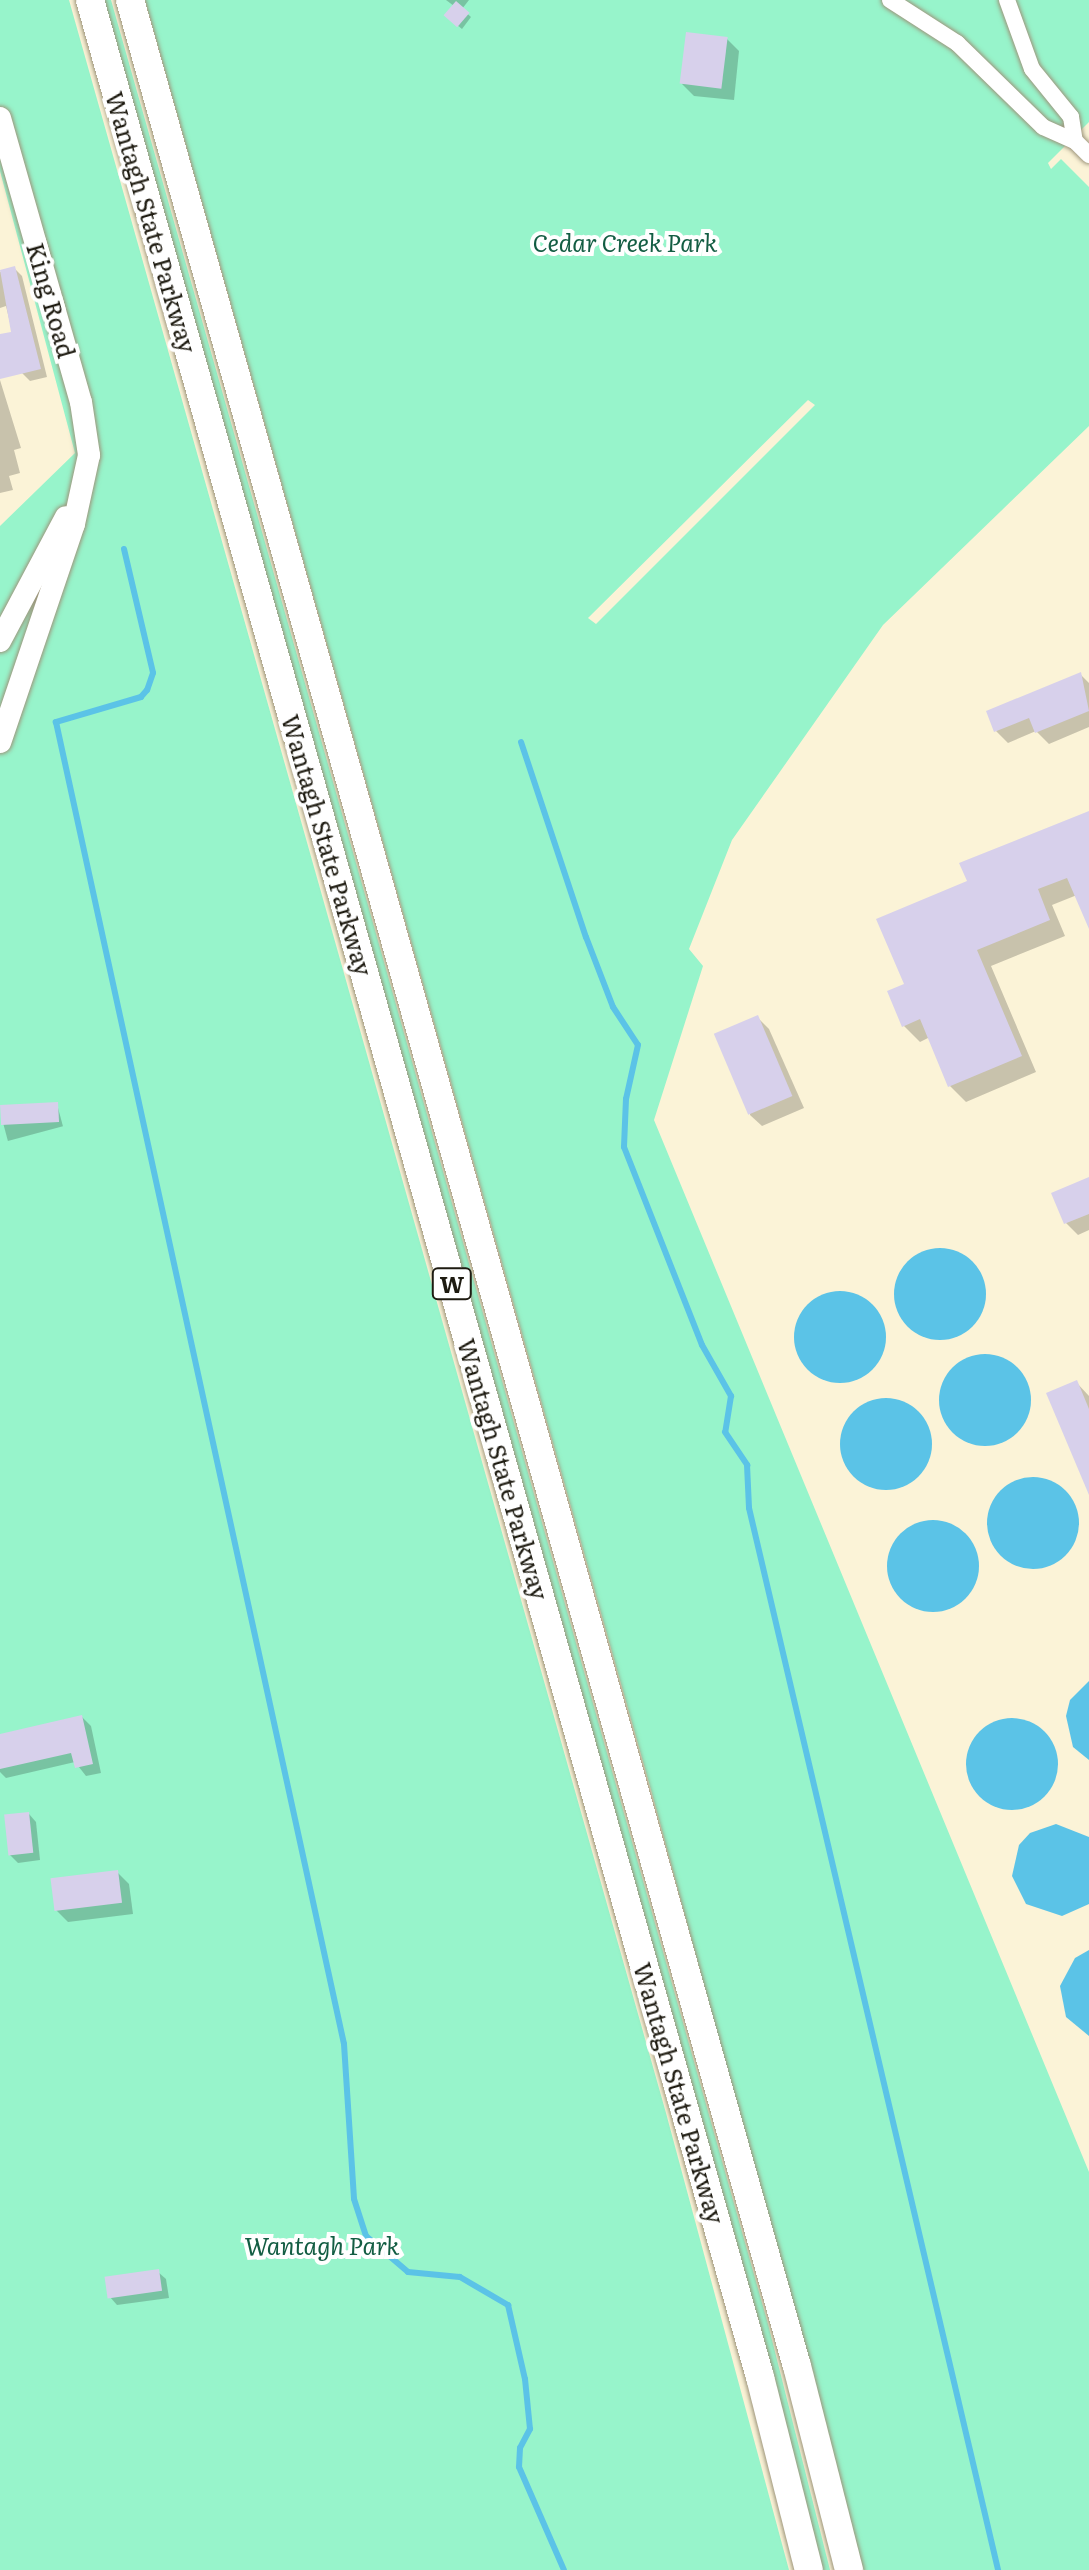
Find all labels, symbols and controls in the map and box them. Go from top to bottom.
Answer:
street label: Wantagh State Parkway [101,88,203,356]
park label: Cedar Creek Park [533,228,717,256]
street label: King Road [22,239,82,361]
street label: Wantagh State Parkway [277,711,379,979]
road number: W [430,1266,474,1302]
street label: Wantagh State Parkway [453,1335,555,1603]
street label: Wantagh State Parkway [629,1959,731,2227]
park label: Wantagh Park [244,2231,400,2259]

